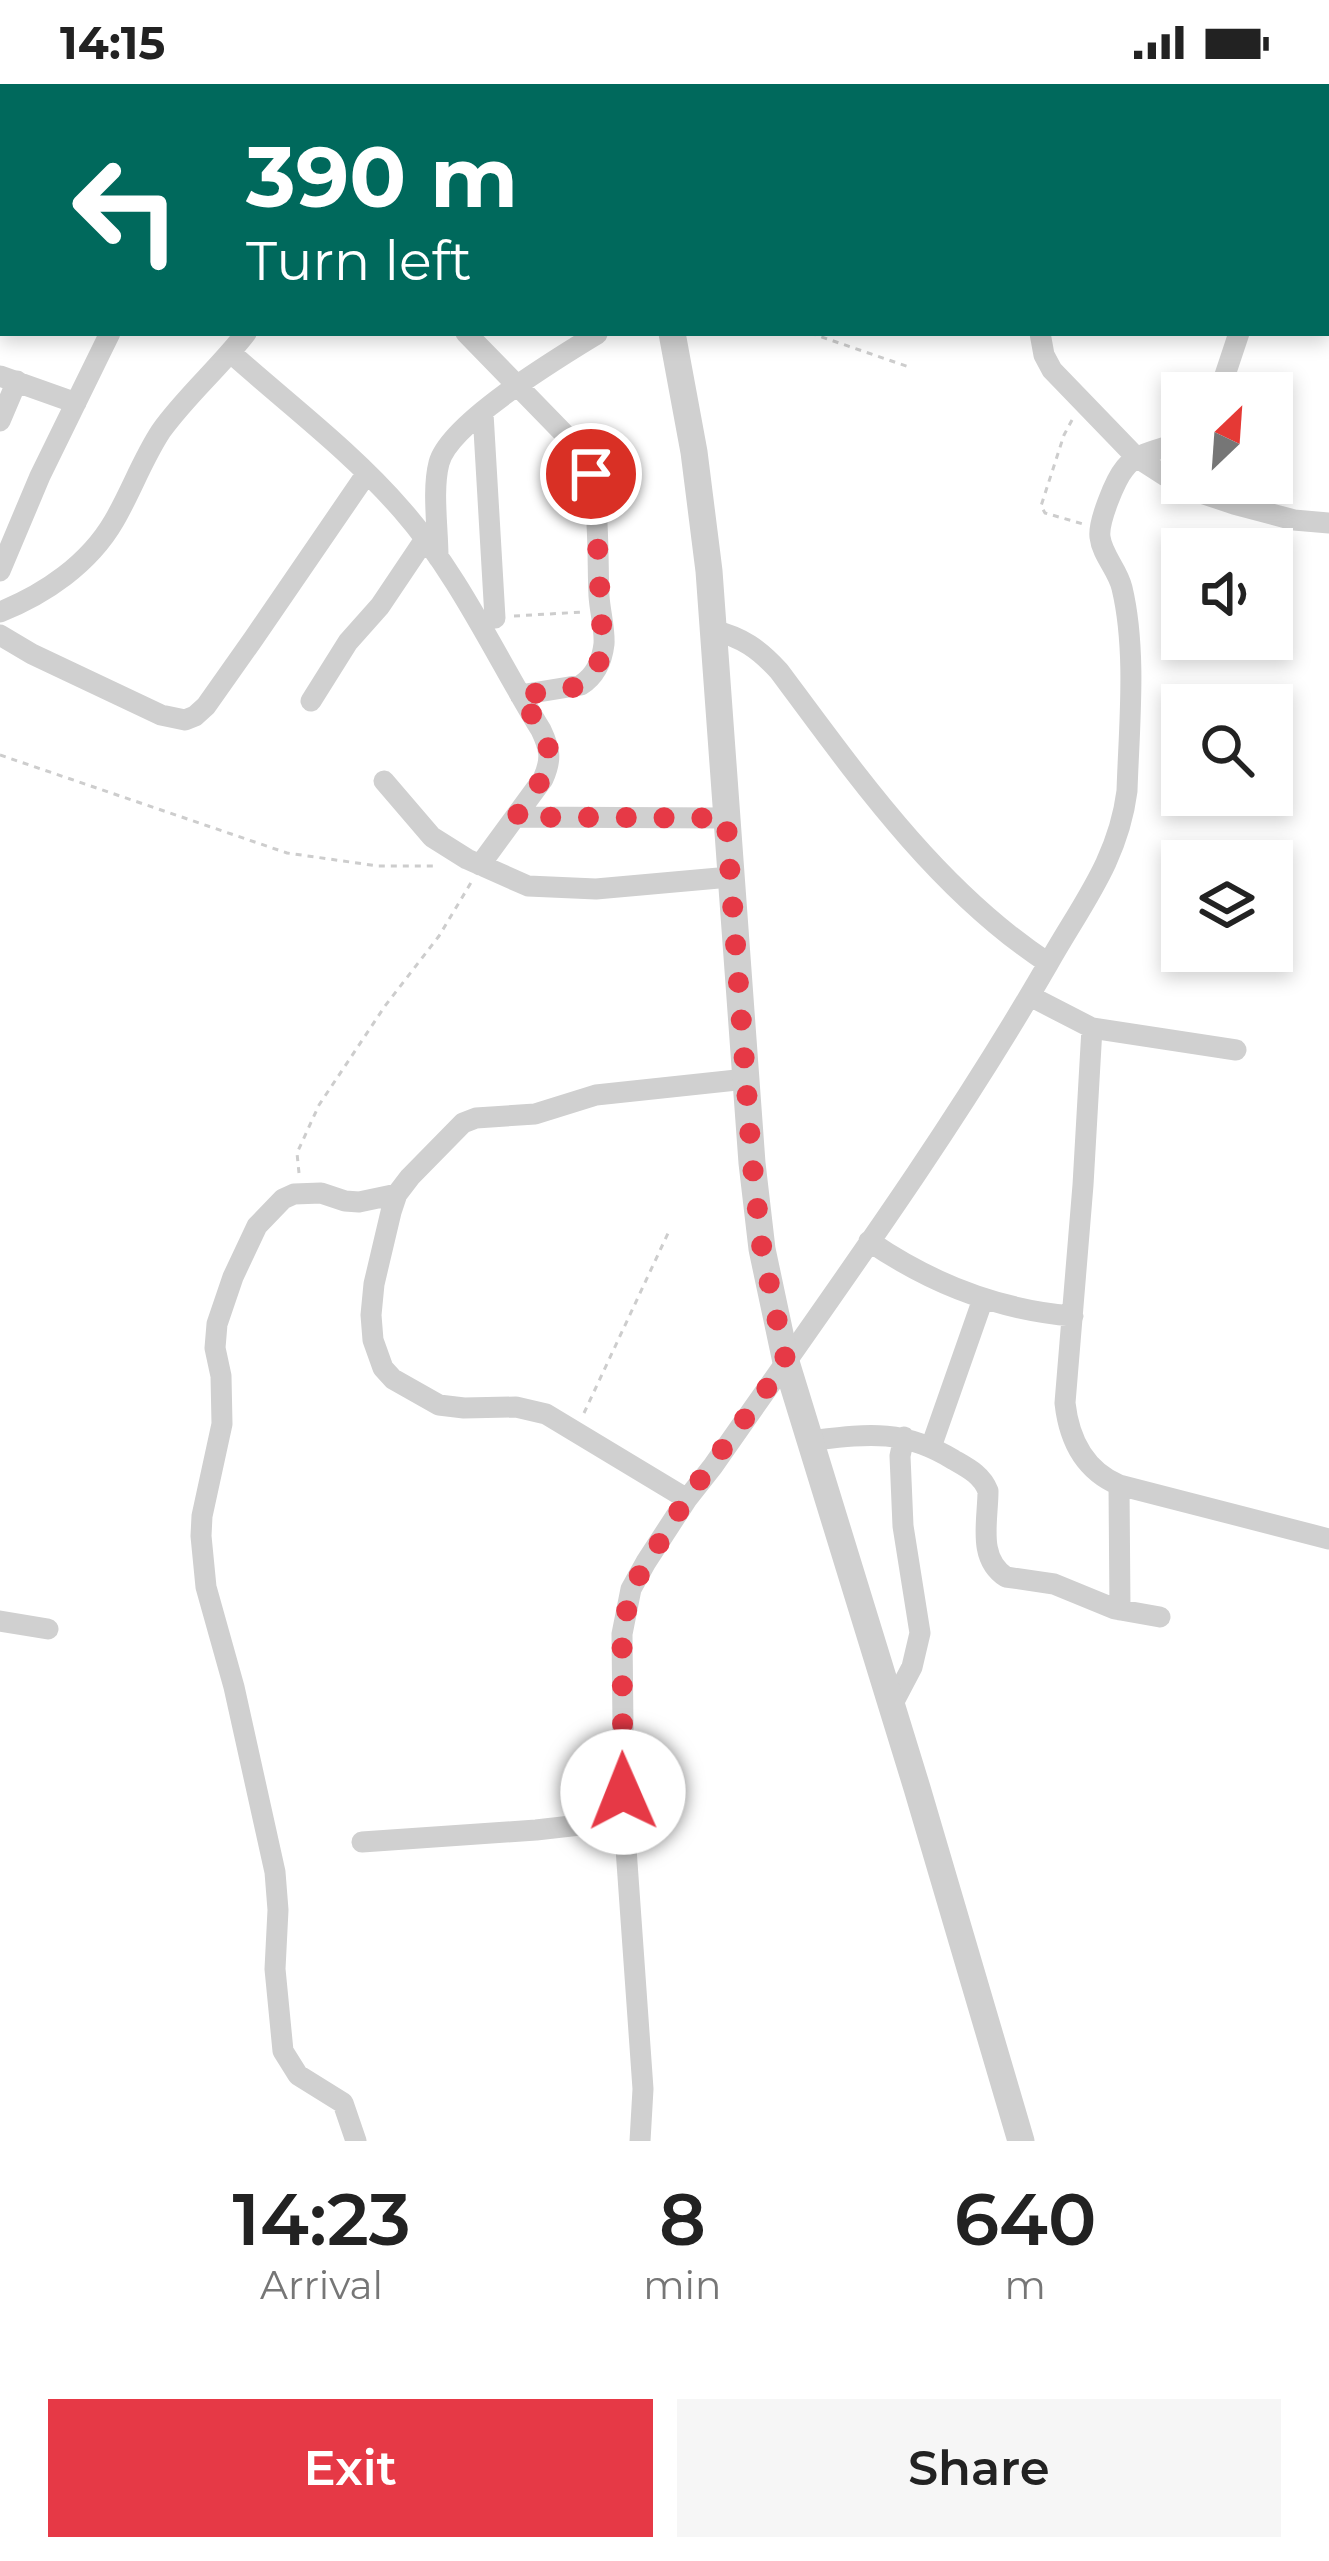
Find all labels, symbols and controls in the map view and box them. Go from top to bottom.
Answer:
text: 14:15 [60,15,165,70]
text: 390 m [246,126,518,228]
icon: left [48,132,204,288]
text: Turn left [246,228,472,294]
north arrow [1161,372,1293,504]
map controls [1161,372,1293,972]
pin [540,423,642,525]
icon: arrive [558,441,624,507]
button: sound [1161,528,1293,660]
button: search [1161,684,1293,816]
button: layers [1161,840,1293,972]
position arrow [560,1729,686,1855]
text: 14:23 [233,2175,411,2263]
text: 8 [659,2175,706,2263]
text: 640 [954,2175,1096,2263]
text: Arrival [260,2261,383,2309]
text: min [643,2261,721,2309]
text: m [1005,2261,1046,2309]
button: Exit [48,2399,653,2537]
button: Share [677,2399,1281,2537]

